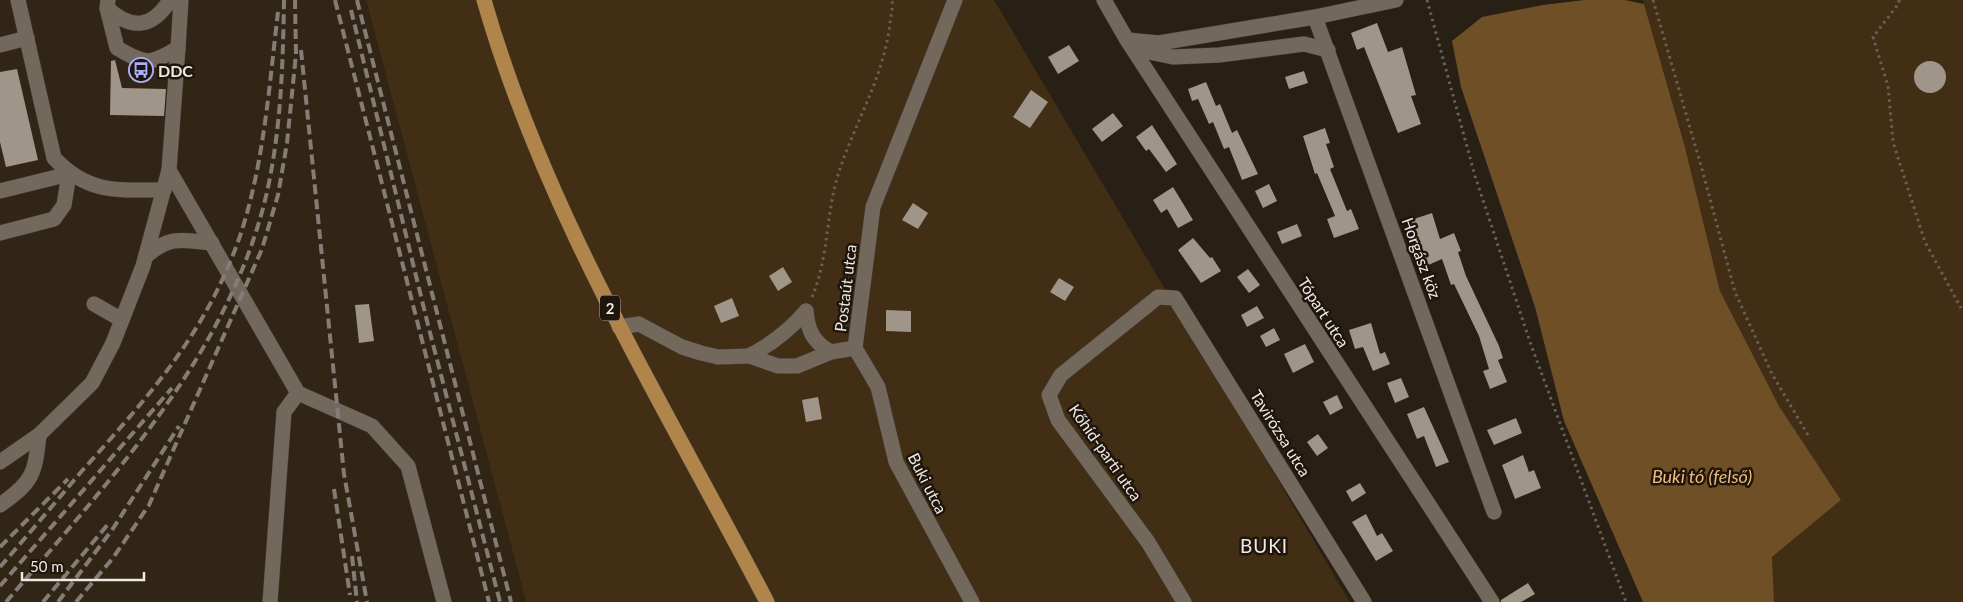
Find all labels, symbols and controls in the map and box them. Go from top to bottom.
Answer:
bus stop icon: DDC [128,57,154,83]
place label: DDC [158,61,193,80]
street label: Horgász köz [1399,215,1445,301]
street label: Postaút utca [830,243,860,333]
street label: Tópart utca [1294,274,1354,350]
road number: 2 [600,296,620,320]
street label: Tavirózsa utca [1247,386,1315,480]
street label: Kőhíd-parti utca [1066,400,1146,504]
street label: Buki utca [905,450,951,516]
water label: Buki tó (felső) [1652,465,1752,487]
district label: BUKI [1240,534,1288,557]
scale bar [22,550,145,582]
text: 50 m [30,557,64,575]

